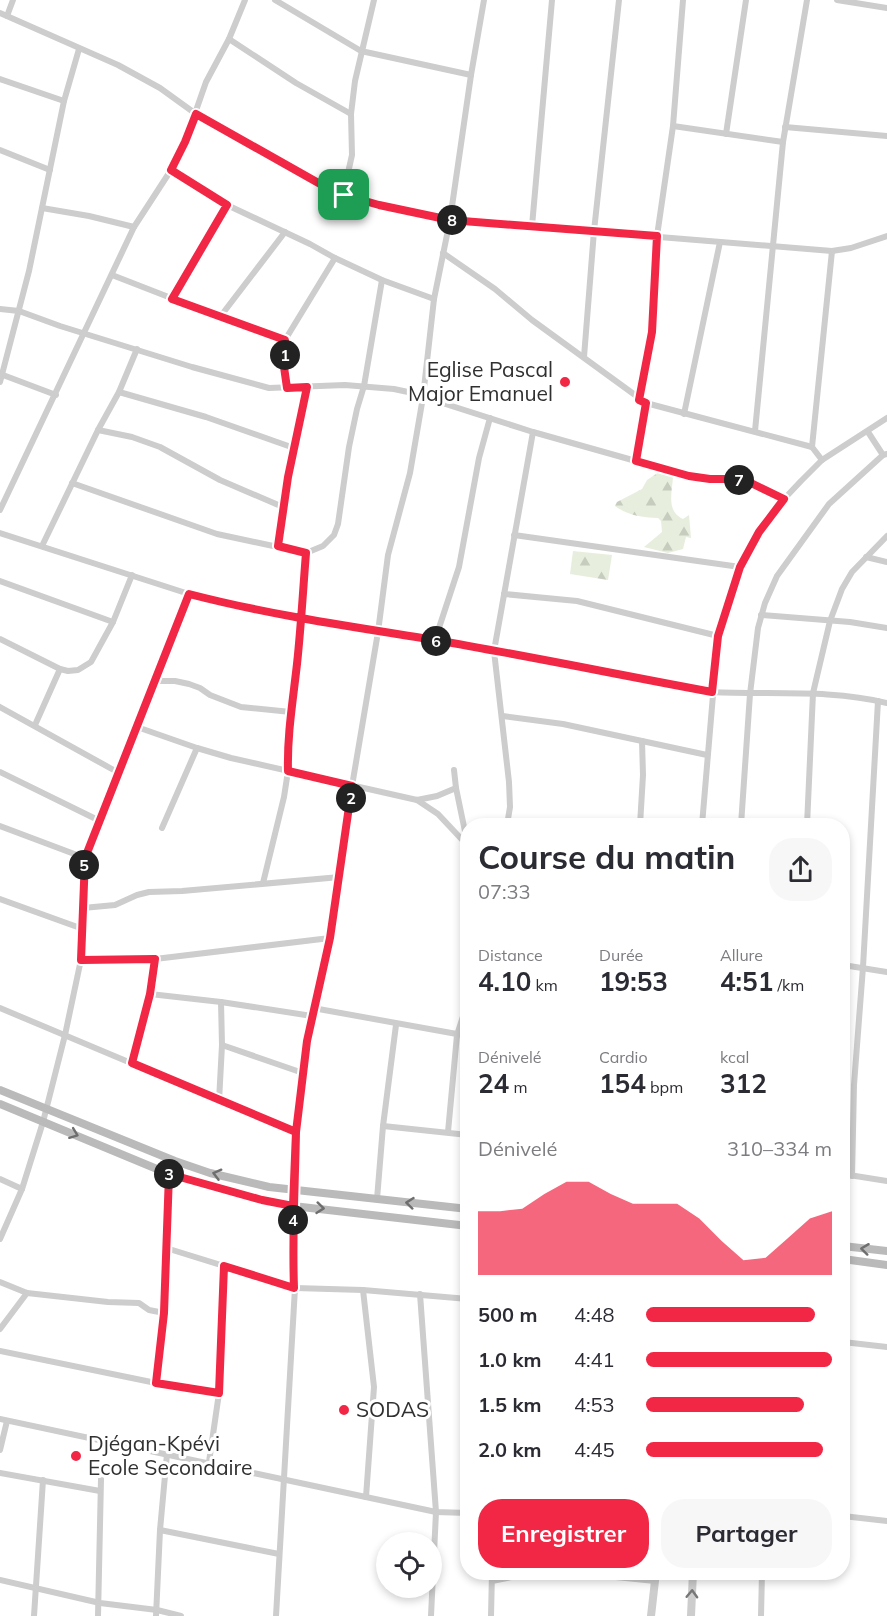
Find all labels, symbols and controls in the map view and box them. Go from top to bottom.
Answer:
pin [318,169,369,220]
icon: arrive [327,178,360,211]
pin: 8 [437,205,467,235]
text: 8 [447,210,457,230]
pin: 1 [270,340,300,370]
text: 1 [280,345,290,365]
place label: Eglise Pascal Major Emanuel [408,356,553,406]
marker: Eglise Pascal Major Emanuel [558,375,572,389]
pin: 7 [724,465,754,495]
text: 7 [734,470,744,490]
pin: 6 [421,626,451,656]
text: 6 [431,631,441,651]
pin: 2 [336,783,366,813]
text: 2 [346,788,356,808]
text: Course du matin [478,836,735,877]
button: share [769,838,832,901]
pin: 5 [69,850,99,880]
text: 5 [79,855,89,875]
text: 07:33 [478,879,531,904]
text: Distance [478,945,543,965]
text: Durée [599,945,643,965]
text: Allure [720,945,763,965]
text: 4.10 [478,965,531,998]
text: 19:53 [599,965,668,998]
text: 4:51 [720,965,773,998]
text: km [531,975,558,995]
text: /km [773,975,804,995]
text: Dénivelé [478,1047,541,1067]
text: Cardio [599,1047,648,1067]
text: kcal [720,1047,749,1067]
text: 24 [478,1067,509,1100]
text: 154 [599,1067,646,1100]
text: 312 [720,1067,767,1100]
text: m [509,1077,527,1097]
text: bpm [646,1077,683,1097]
one-way arrow [68,1127,79,1139]
text: Dénivelé [478,1136,557,1161]
text: 310–334 m [727,1136,832,1161]
pin: 3 [154,1159,184,1189]
text: 3 [164,1164,174,1184]
one-way arrow [212,1169,222,1182]
one-way arrow [405,1197,414,1210]
one-way arrow [315,1201,324,1214]
pin: 4 [278,1205,308,1235]
text: 4 [288,1210,298,1230]
one-way arrow [860,1243,870,1255]
text: 500 m [478,1302,537,1327]
text: 4:48 [574,1302,615,1327]
text: 1.0 km [478,1347,541,1372]
text: 4:41 [574,1347,615,1372]
text: 1.5 km [478,1392,541,1417]
text: 4:53 [574,1392,615,1417]
place label: SODAS [356,1396,429,1422]
marker: SODAS [337,1403,351,1417]
place label: Djégan-Kpévi Ecole Secondaire [88,1430,252,1480]
text: 2.0 km [478,1437,541,1462]
text: 4:45 [574,1437,615,1462]
marker: Djégan-Kpévi Ecole Secondaire [69,1449,83,1463]
button: Enregistrer [478,1499,649,1568]
button: Partager [661,1499,832,1568]
map controls [376,1532,442,1598]
button: locate [376,1532,442,1598]
one-way arrow [686,1589,698,1598]

